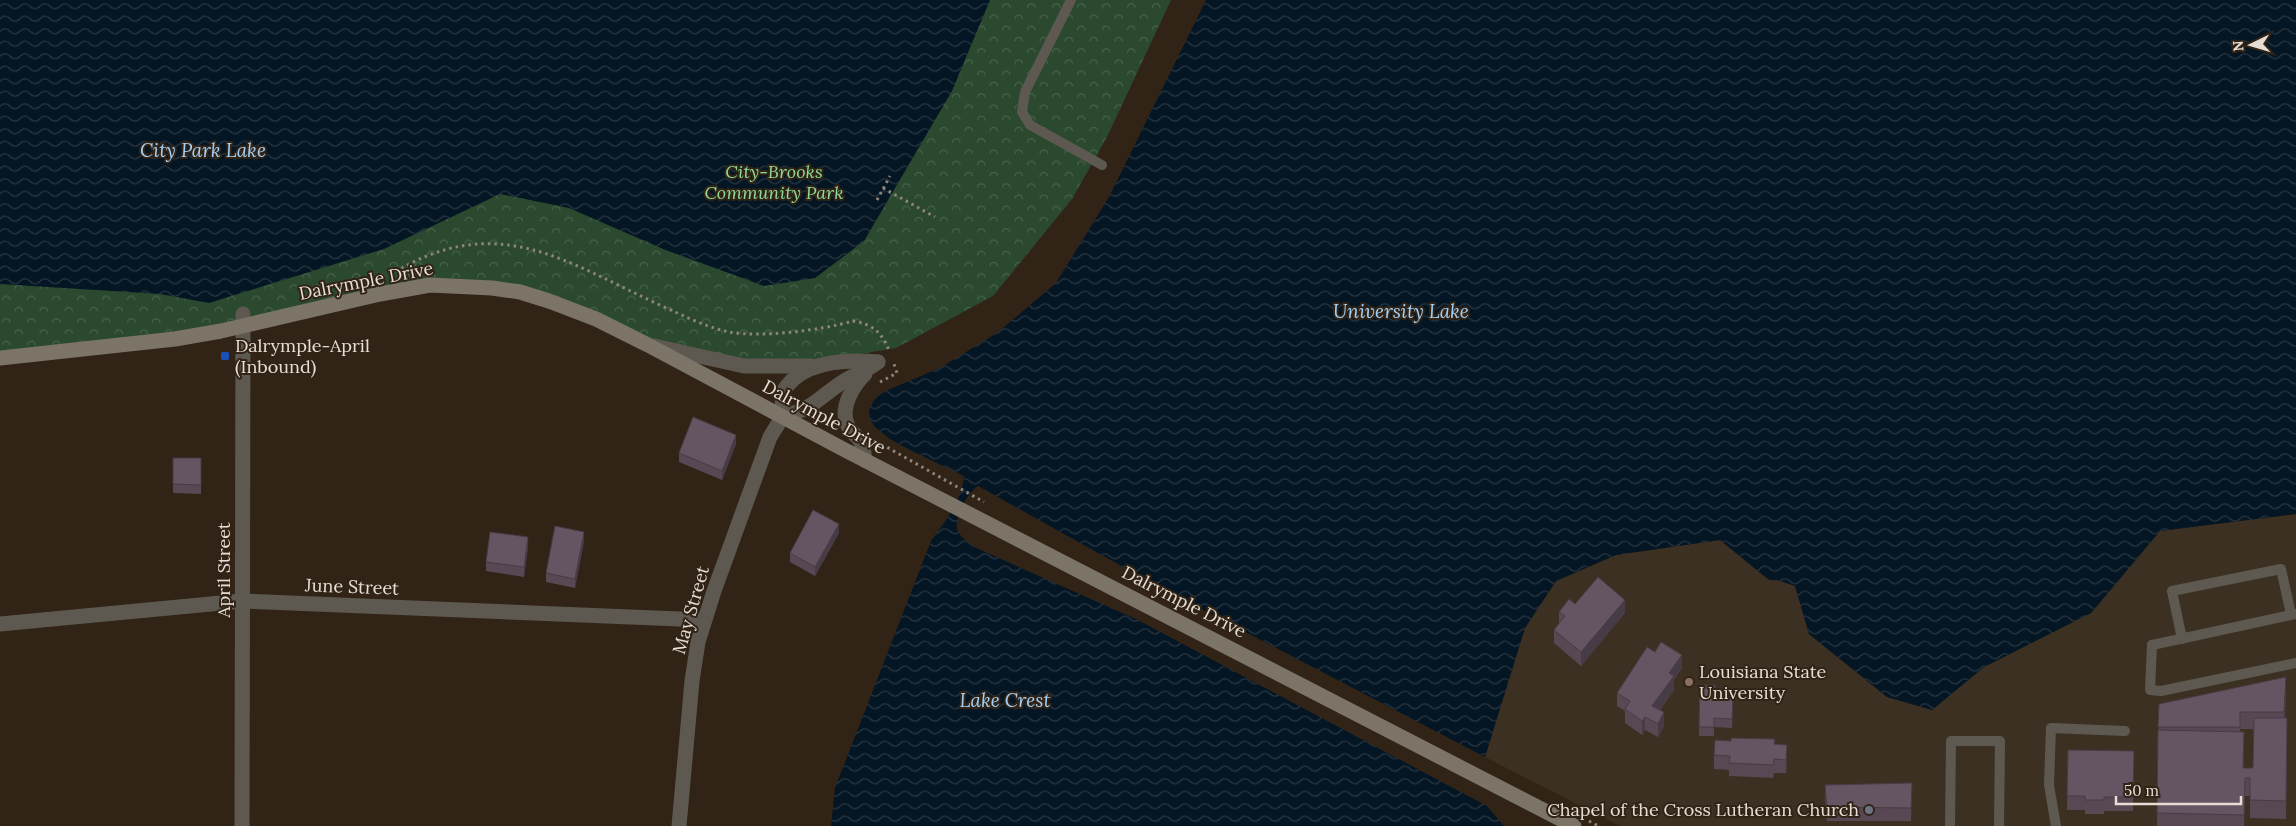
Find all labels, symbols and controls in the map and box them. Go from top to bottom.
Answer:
north arrow [2226,20,2276,70]
text: N [2229,40,2247,52]
water label: City Park Lake [140,138,266,162]
park label: City-Brooks Community Park [704,160,844,204]
street label: Dalrymple Drive [297,256,435,305]
water label: University Lake [1333,299,1469,323]
place label: Dalrymple-April (Inbound) [235,334,370,378]
marker: Dalrymple-April (Inbound) [219,350,231,362]
street label: Dalrymple Drive [759,374,890,459]
street label: April Street [212,522,235,619]
street label: Dalrymple Drive [1118,560,1250,643]
street label: May Street [667,563,714,657]
street label: June Street [304,573,399,600]
place label: Louisiana State University [1699,660,1827,704]
marker: Louisiana State University [1683,676,1695,688]
water label: Lake Crest [960,688,1051,712]
scale bar [2116,774,2241,806]
text: 50 m [2124,781,2159,800]
place label: Chapel of the Cross Lutheran Church [1547,798,1859,821]
marker: Chapel of the Cross Lutheran Church [1863,804,1875,816]

